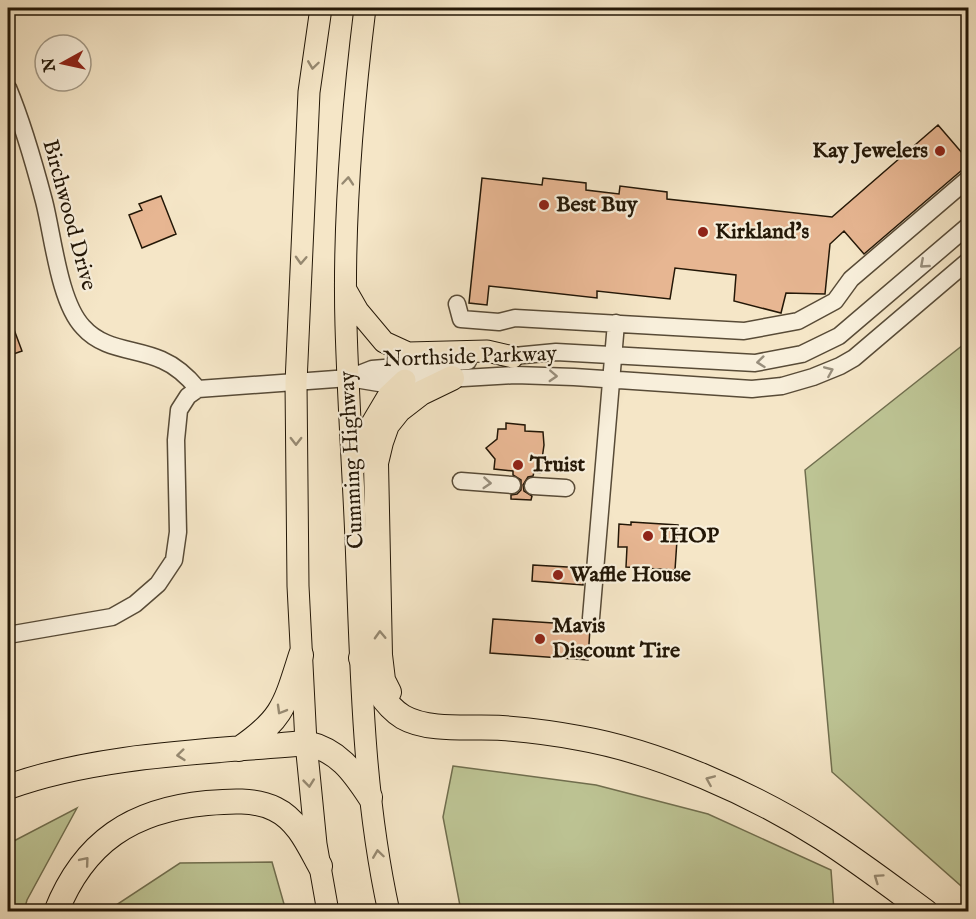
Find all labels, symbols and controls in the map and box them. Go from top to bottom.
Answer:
north arrow [33,33,93,93]
text: N [39,56,61,74]
one-way arrow [307,61,319,70]
street label: Birchwood Drive [35,136,103,294]
place label: Kay Jewelers [812,137,928,165]
marker: Kay Jewelers [933,144,947,158]
one-way arrow [342,176,355,185]
place label: Best Buy [556,191,639,219]
marker: Best Buy [537,198,551,212]
place label: Kirkland's [715,218,809,246]
marker: Kirkland's [696,225,710,239]
one-way arrow [295,256,308,265]
one-way arrow [920,257,931,268]
street label: Northside Parkway [383,340,558,374]
one-way arrow [756,355,765,368]
one-way arrow [823,366,834,378]
one-way arrow [549,369,558,382]
street label: Cumming Highway [333,370,371,550]
one-way arrow [290,437,303,446]
place label: Truist [529,451,585,479]
marker: Truist [511,458,525,472]
one-way arrow [482,476,491,489]
place label: IHOP [660,522,719,550]
marker: IHOP [641,529,655,543]
place label: Waffle House [569,561,691,589]
marker: Waffle House [551,568,565,582]
place label: Mavis Discount Tire [552,612,680,665]
one-way arrow [373,630,386,639]
marker: Mavis Discount Tire [533,632,547,646]
one-way arrow [276,704,288,714]
one-way arrow [176,748,185,761]
one-way arrow [705,775,716,787]
one-way arrow [303,778,315,788]
one-way arrow [373,849,385,859]
one-way arrow [78,857,89,868]
one-way arrow [874,874,885,885]

